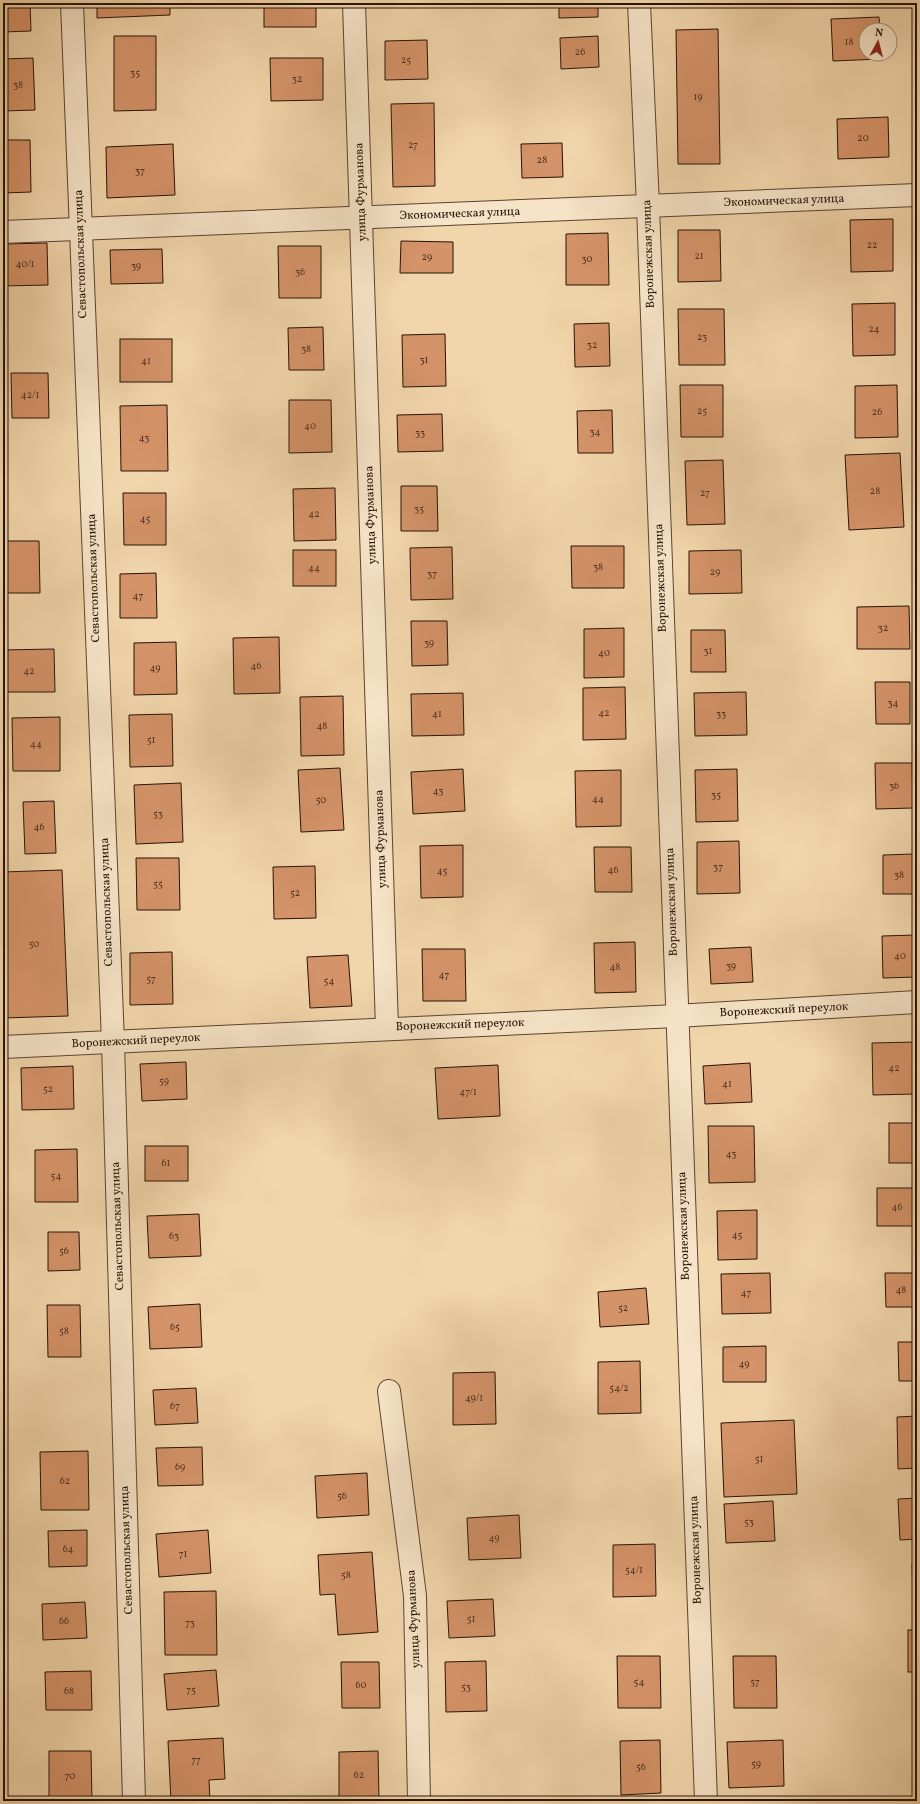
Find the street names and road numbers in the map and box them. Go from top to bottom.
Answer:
street label: улица Фурманова [351,142,371,242]
street label: Севастопольская улица [71,189,91,319]
street label: Экономическая улица [723,191,845,211]
street label: Воронежская улица [639,199,659,309]
street label: Экономическая улица [399,204,521,224]
street label: улица Фурманова [361,465,381,565]
street label: Севастопольская улица [84,513,104,643]
street label: Воронежская улица [651,523,671,633]
street label: улица Фурманова [371,789,391,889]
street label: Севастопольская улица [97,837,117,967]
street label: Воронежская улица [662,847,682,957]
street label: Воронежский переулок [719,999,849,1021]
street label: Воронежский переулок [395,1015,525,1035]
street label: Воронежский переулок [71,1030,201,1052]
street label: Севастопольская улица [108,1161,128,1291]
street label: Воронежская улица [674,1171,694,1281]
street label: Севастопольская улица [117,1485,137,1615]
street label: Воронежская улица [686,1495,706,1605]
street label: улица Фурманова [403,1569,425,1669]

